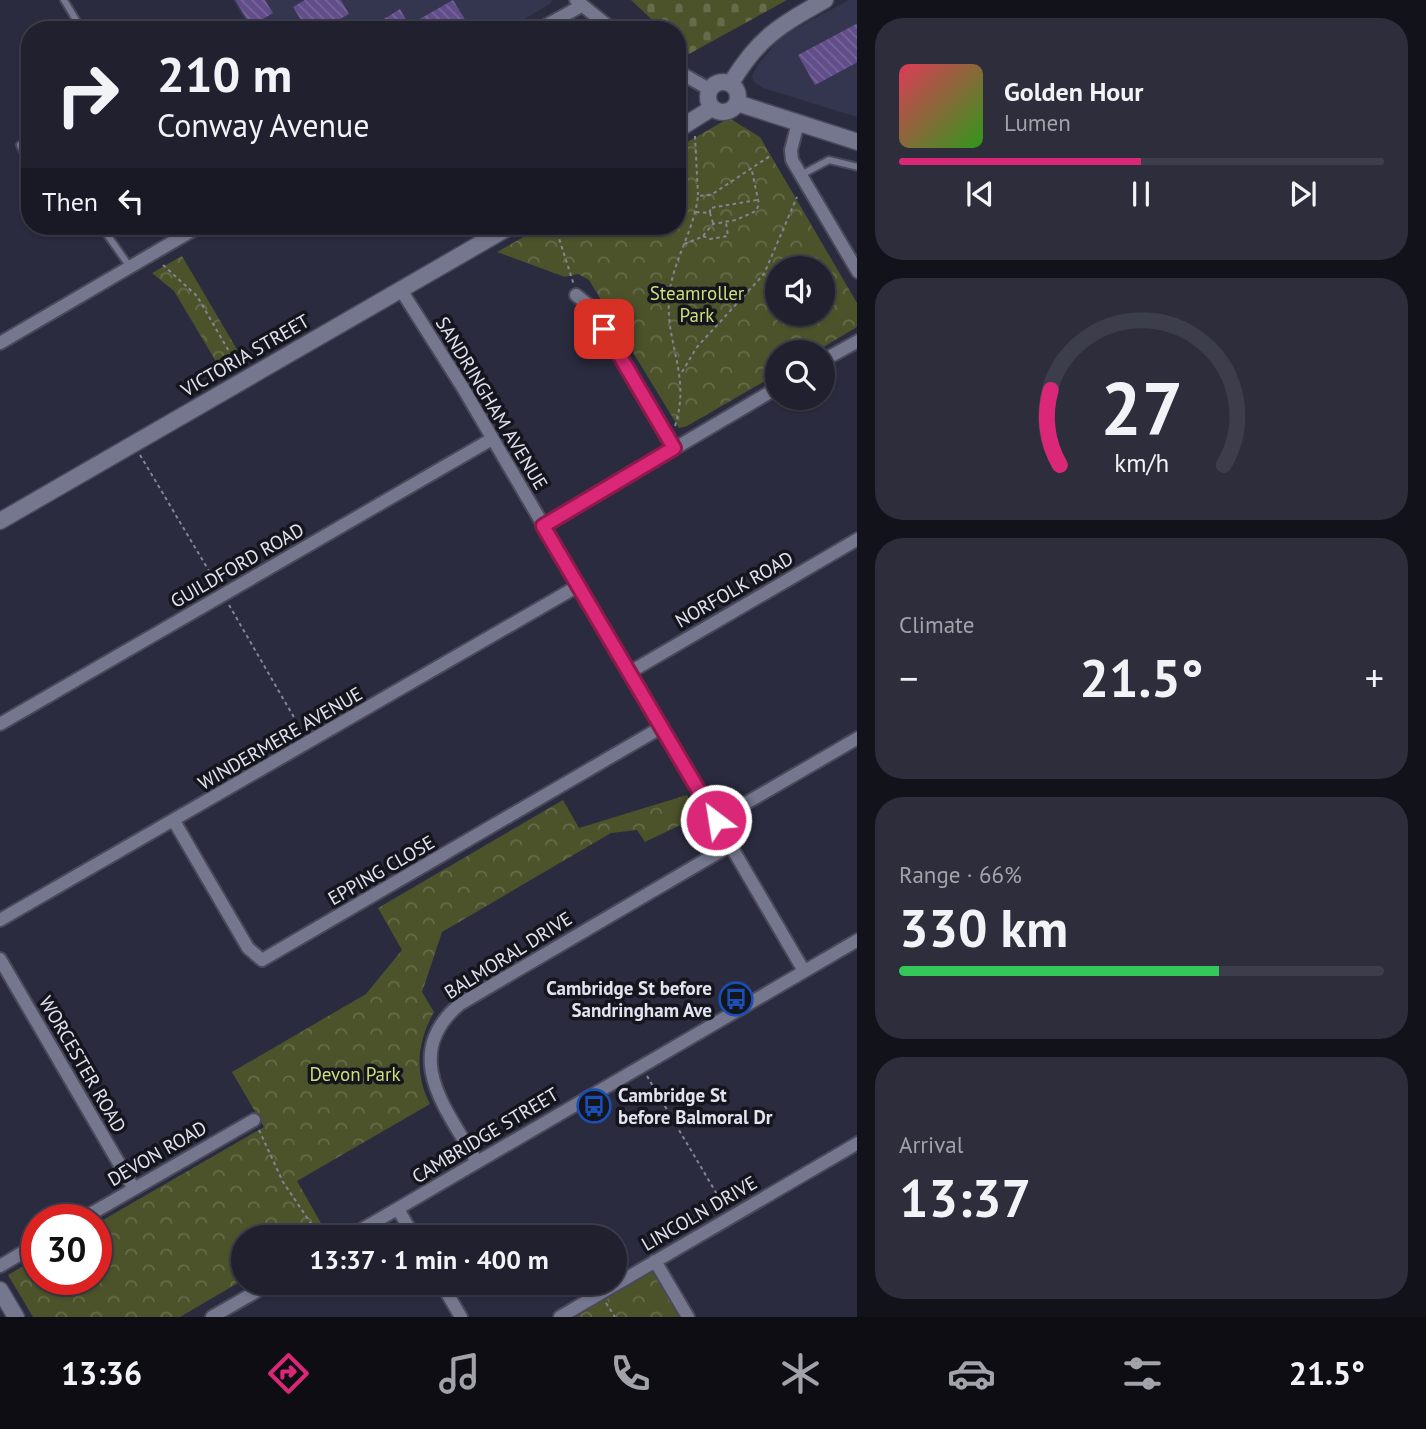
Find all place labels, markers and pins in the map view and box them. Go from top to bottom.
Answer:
pin [574,299,634,359]
place label: Cambridge St before Sandringham Ave [546,976,712,1022]
bus stop icon: Cambridge St before Sandringham Ave [717,980,755,1018]
place label: Cambridge St before Balmoral Dr [618,1083,773,1129]
bus stop icon: Cambridge St before Balmoral Dr [575,1087,613,1125]

